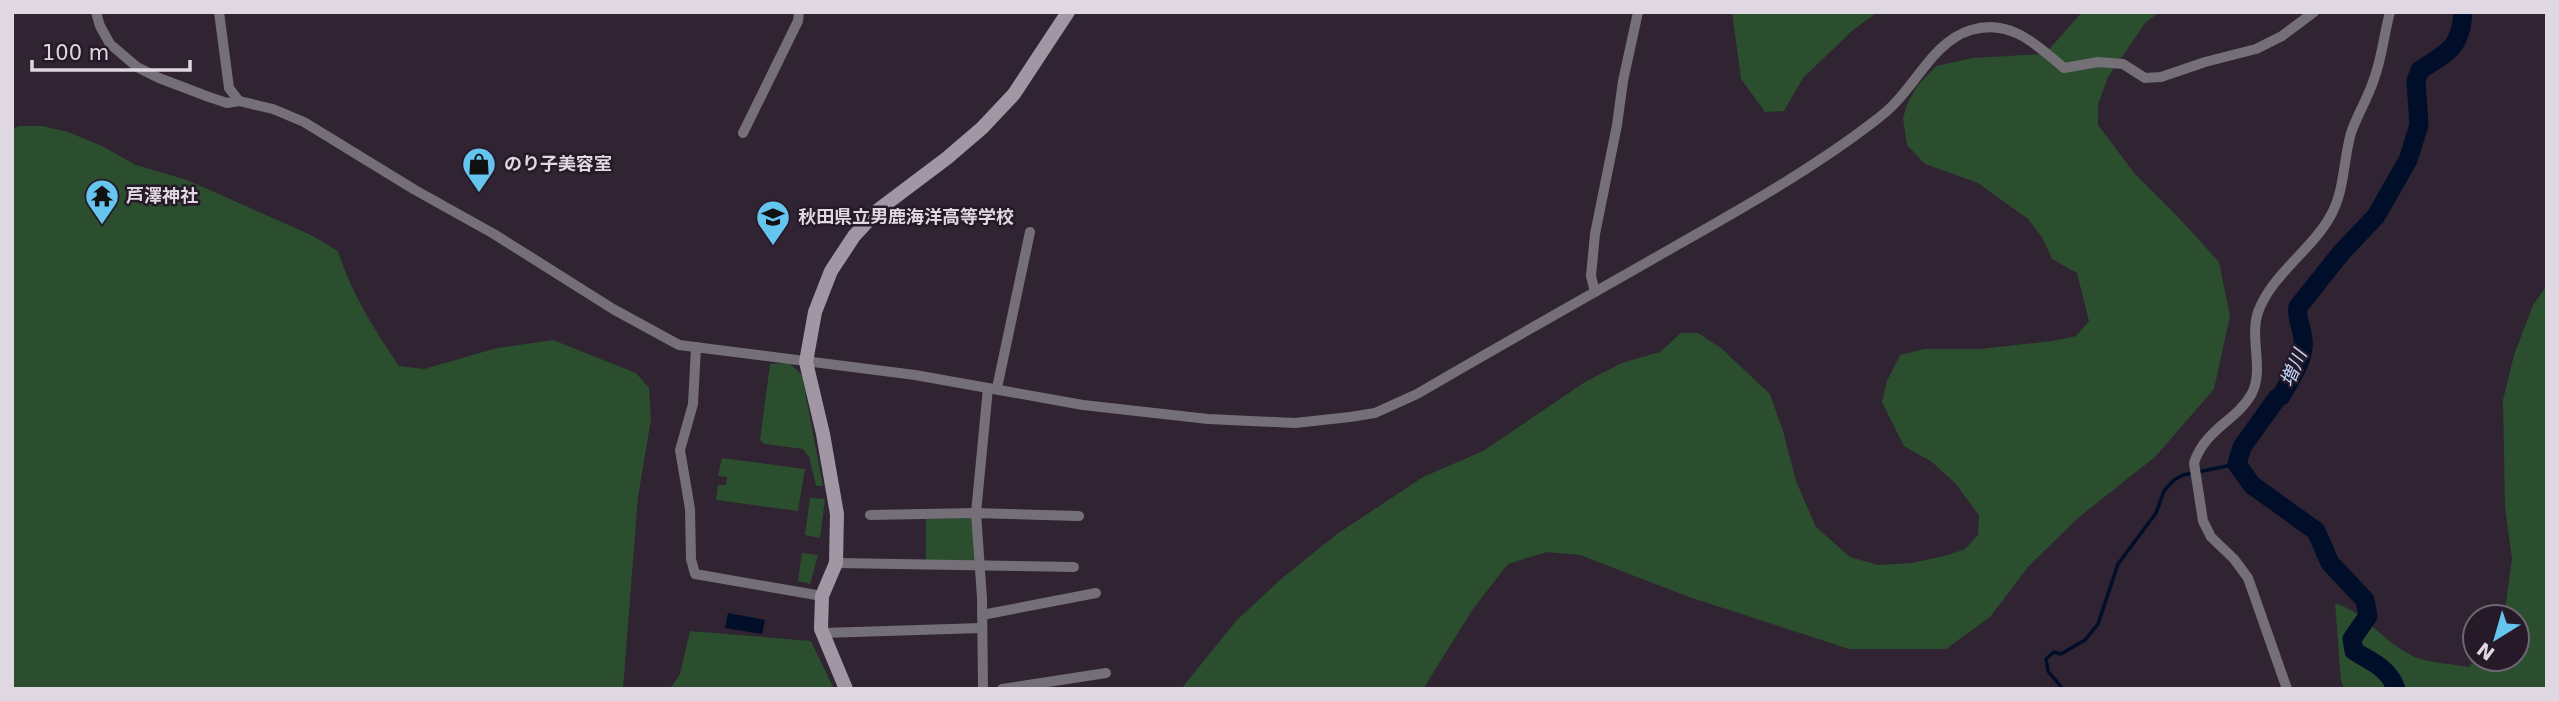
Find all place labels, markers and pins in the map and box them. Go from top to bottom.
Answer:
shop icon: のり子美容室 [460,145,498,194]
place label: のり子美容室 [504,153,612,174]
temple icon: 芦澤神社 [83,177,121,226]
place label: 芦澤神社 [126,185,198,206]
school or university icon: 秋田県立男鹿海洋高等学校 [754,198,792,247]
place label: 秋田県立男鹿海洋高等学校 [798,206,1014,227]

